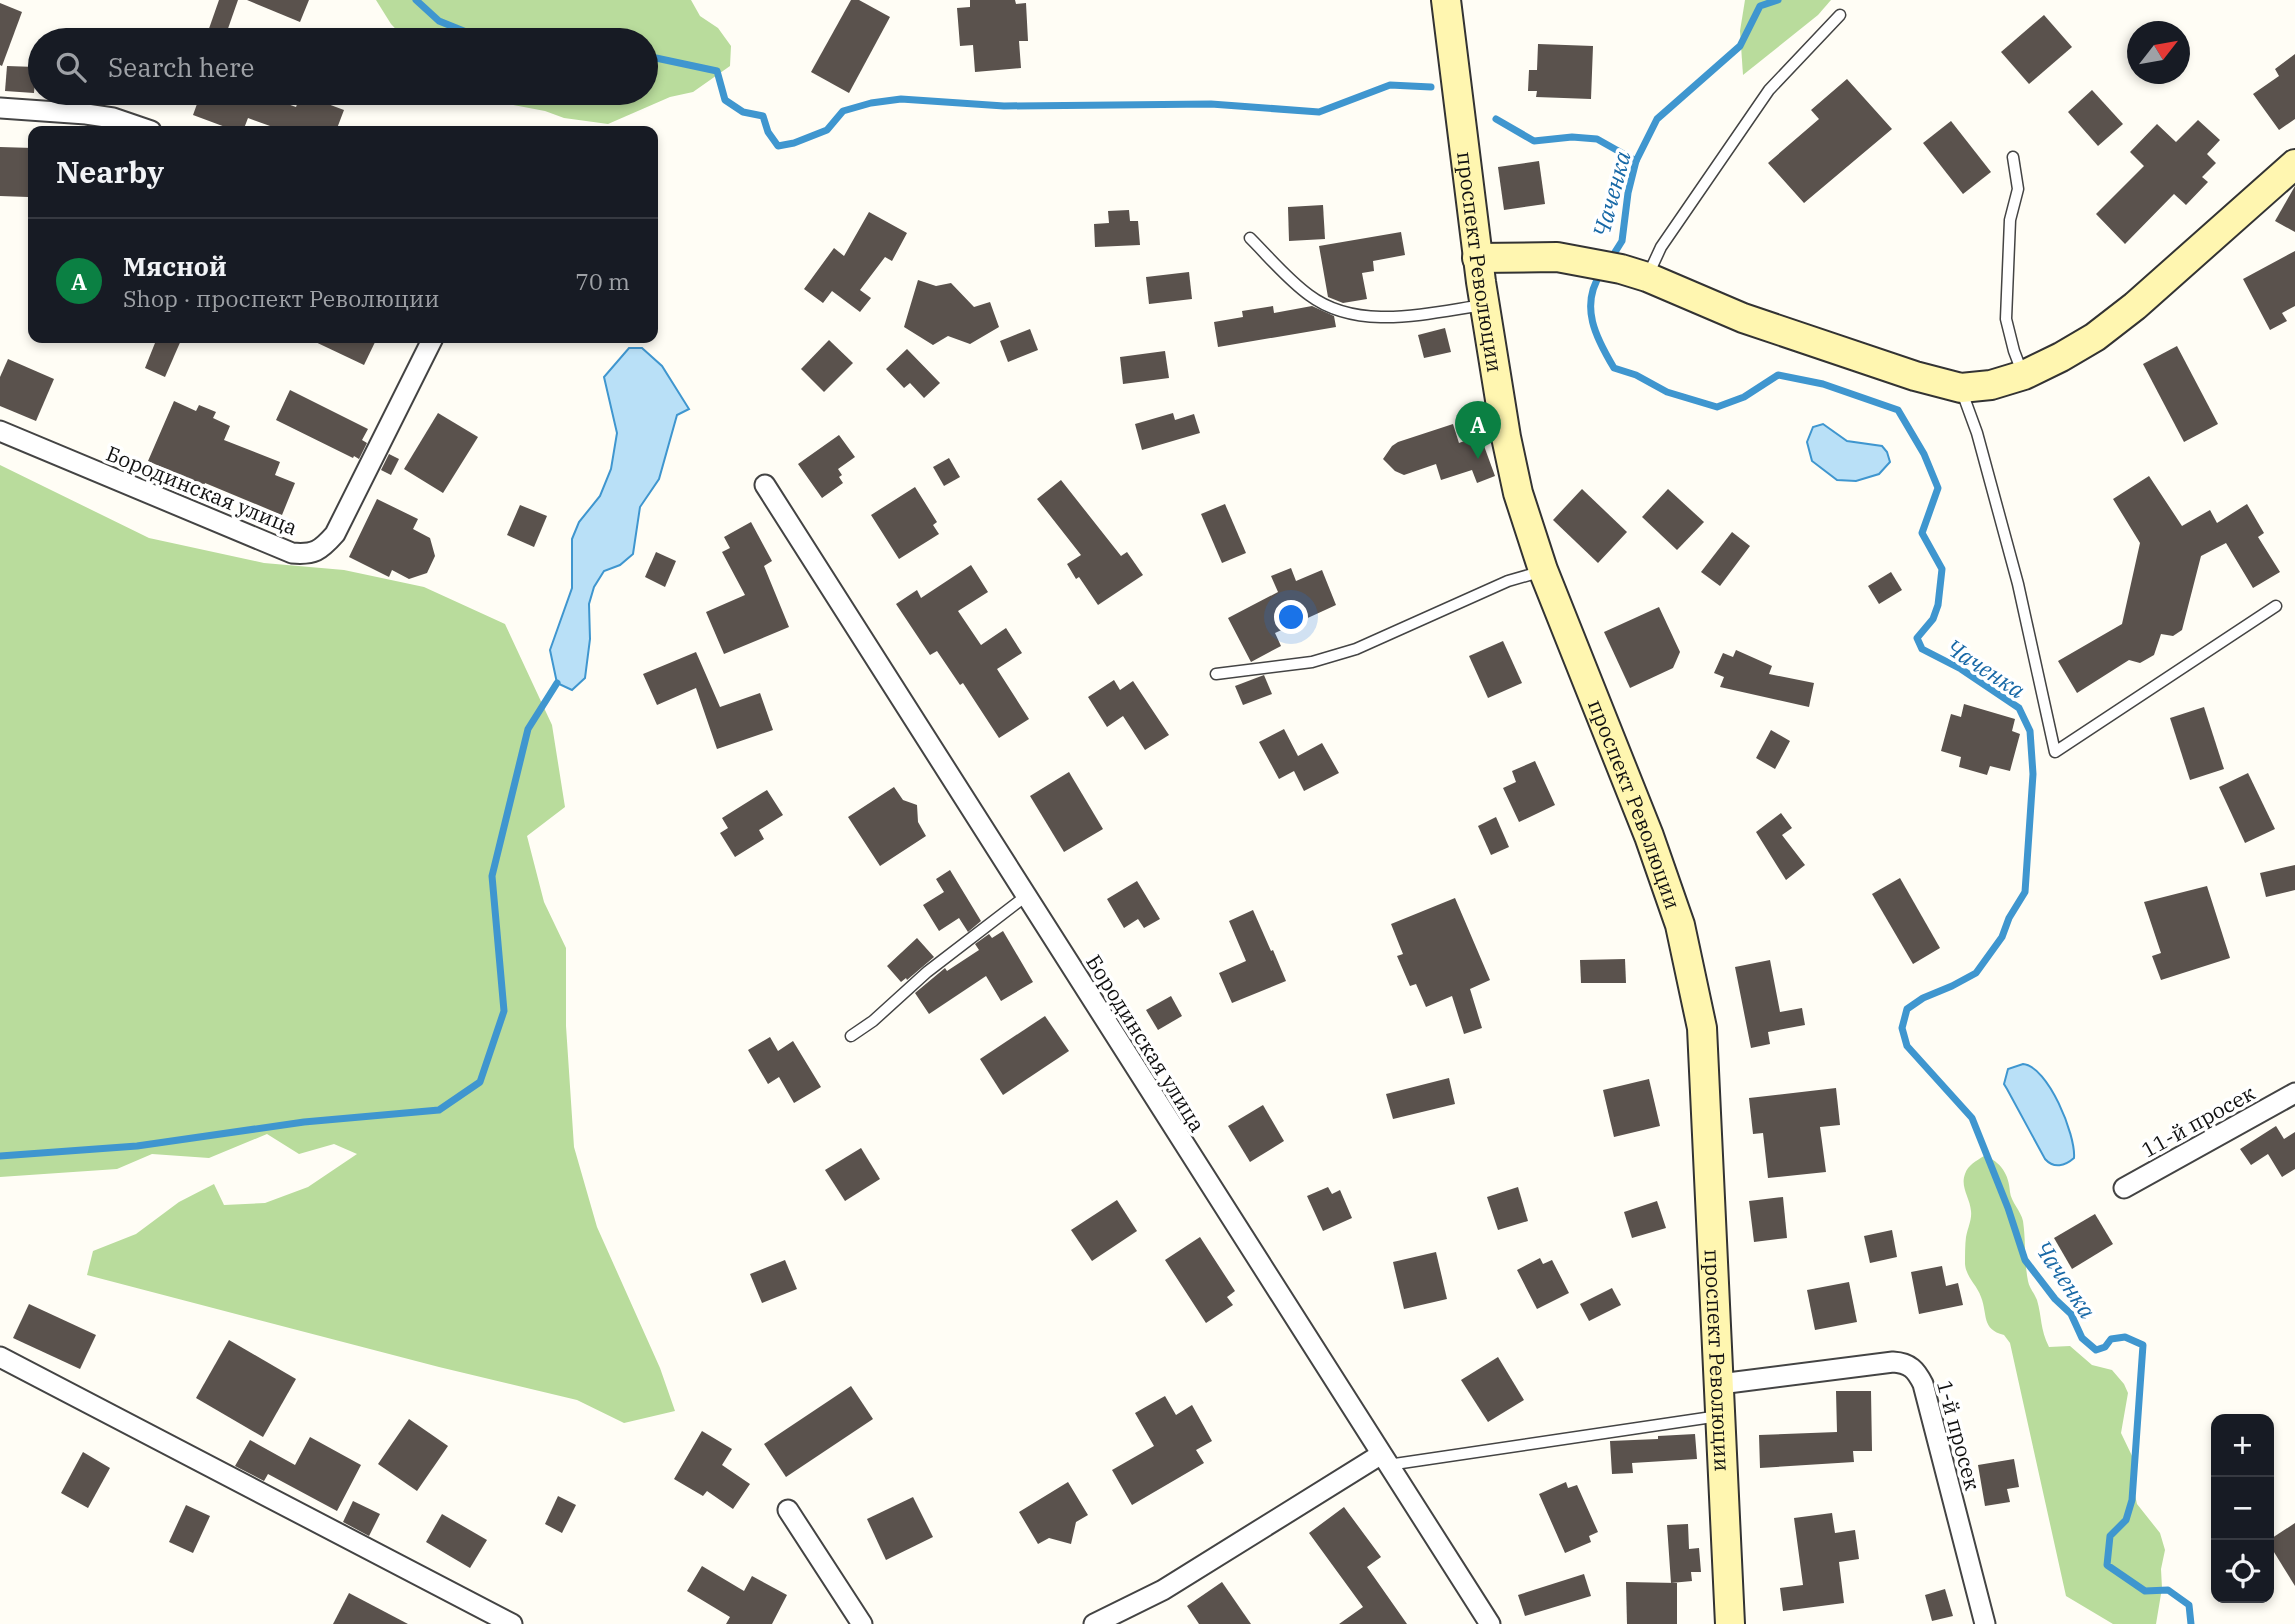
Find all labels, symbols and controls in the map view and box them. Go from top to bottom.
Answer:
north arrow [2127,21,2190,84]
search box [28,28,658,105]
icon: search [52,48,90,86]
text: Search here [108,50,254,84]
water label: Чаченка [1585,147,1637,240]
street label: проспект Революции [1451,150,1509,374]
text: Nearby [56,152,164,191]
text: Мясной [123,249,227,283]
text: A [71,266,87,296]
text: 70 m [575,266,630,296]
text: Shop · проспект Революции [123,283,439,313]
pin: A [1455,401,1501,459]
street label: Бородинская улица [102,439,302,541]
your location [1274,600,1308,634]
water label: Чаченка [1941,631,2032,705]
street label: проспект Революции [1582,695,1687,913]
street label: Бородинская улица [1080,949,1212,1137]
street label: 11-й просек [2136,1078,2260,1164]
water label: Чаченка [2029,1234,2103,1324]
street label: проспект Революции [1698,1249,1737,1472]
street label: 1-й просек [1931,1377,1987,1493]
map controls [2211,1414,2274,1603]
button: + [2211,1414,2274,1477]
button: − [2211,1477,2274,1540]
button: locate [2211,1540,2274,1603]

